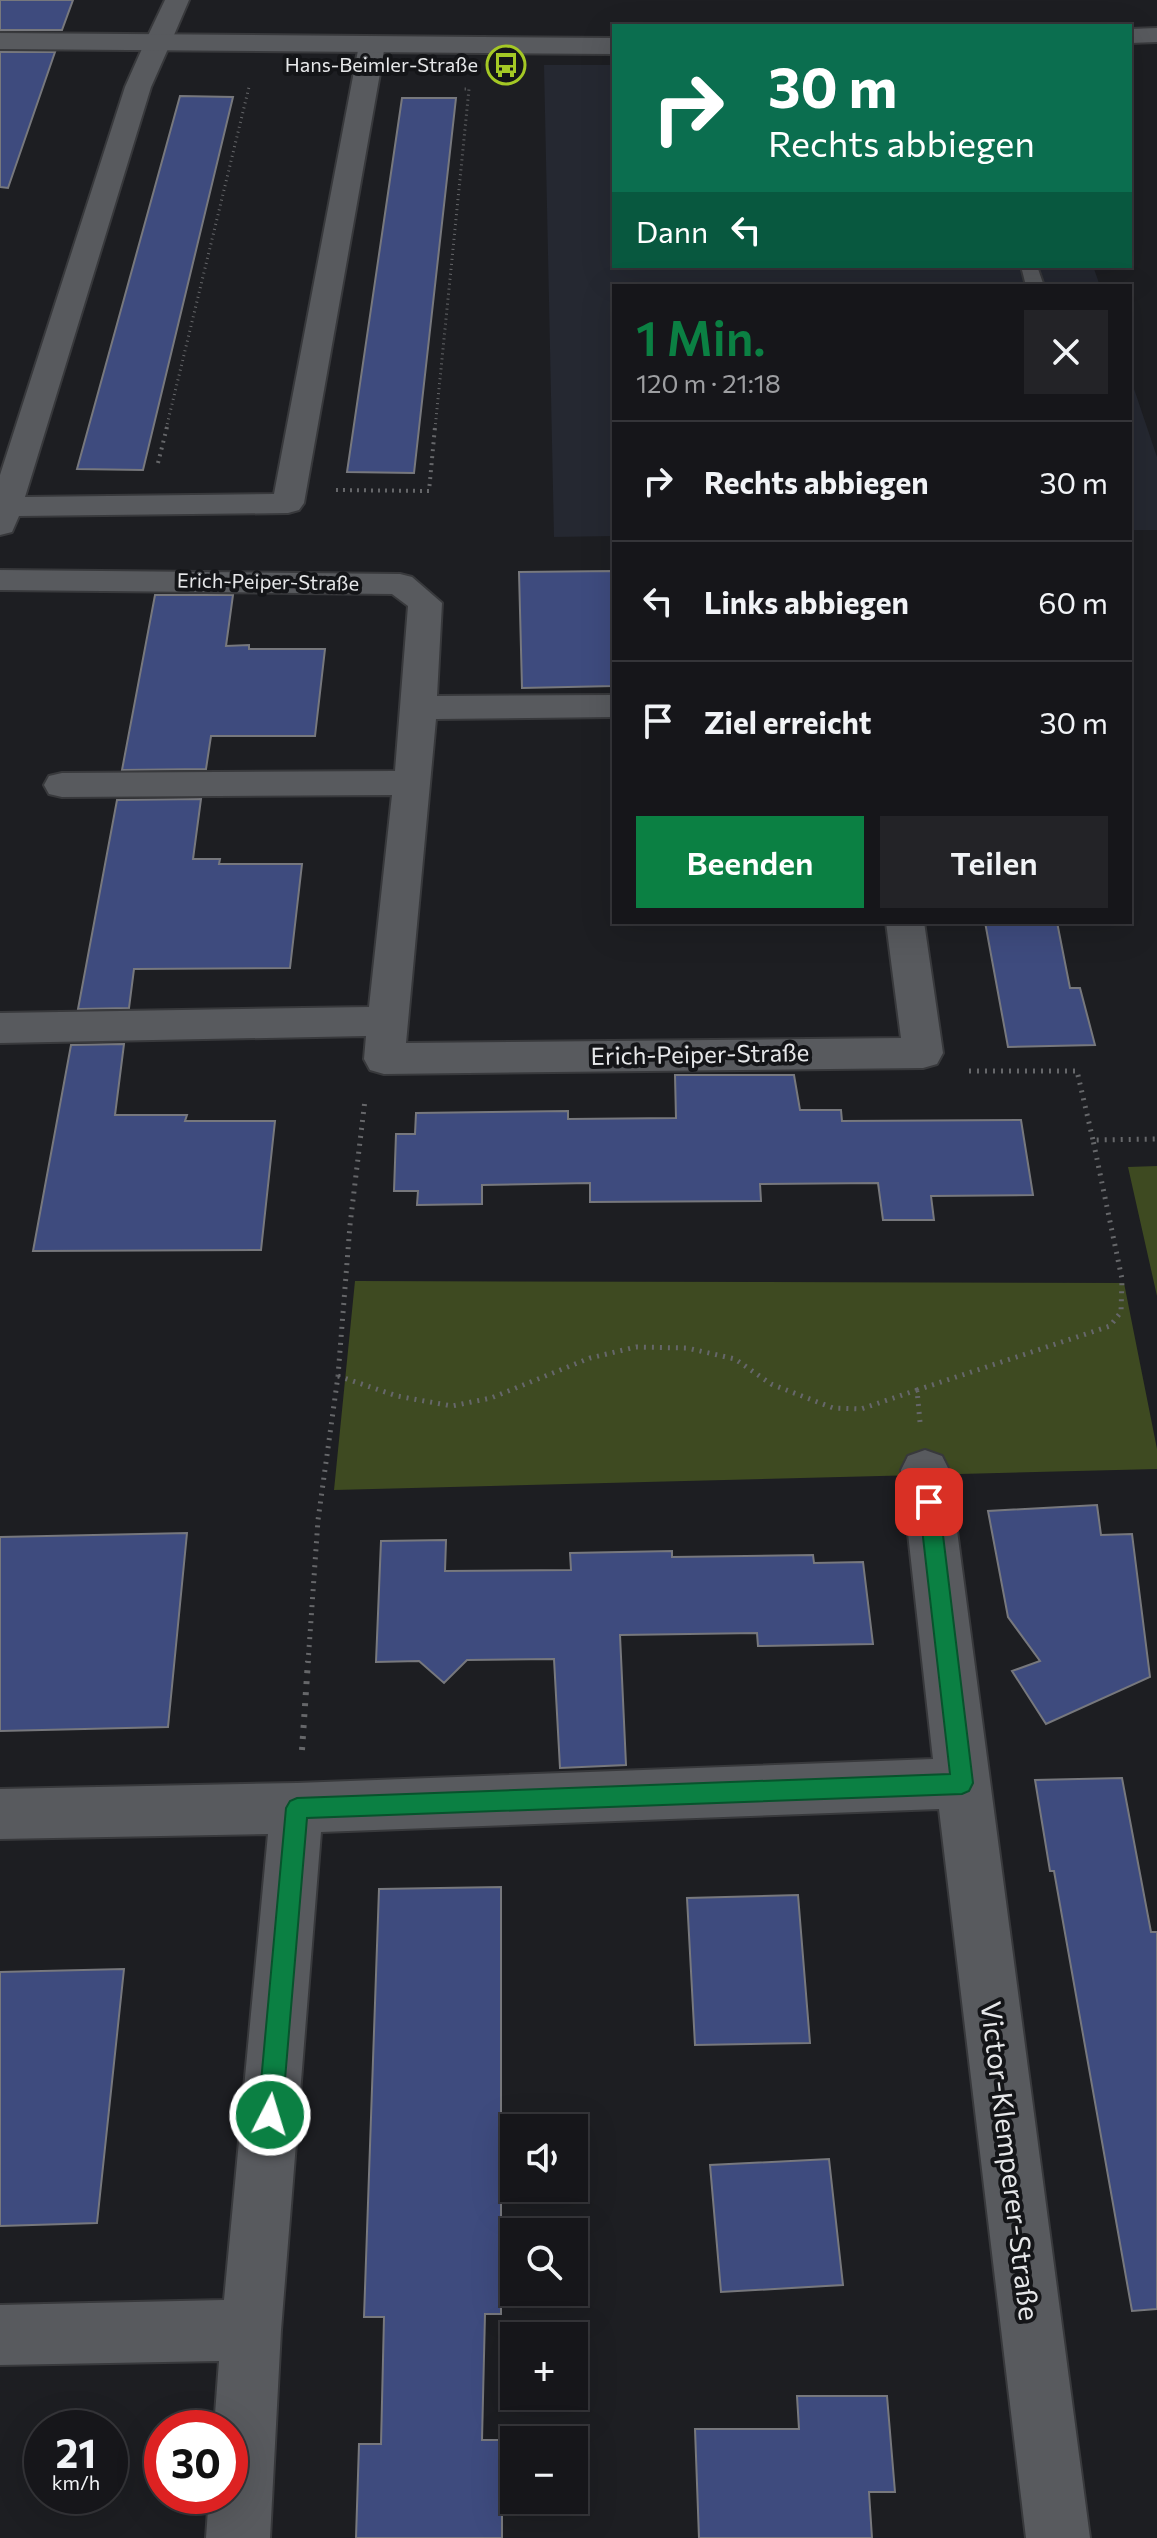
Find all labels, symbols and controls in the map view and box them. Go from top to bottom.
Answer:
bus stop icon: Hans-Beimler-Straße [485,44,527,86]
text: 30 m [768,51,897,120]
place label: Hans-Beimler-Straße [285,52,478,76]
icon: right [636,56,740,160]
text: Rechts abbiegen [768,120,1035,164]
icon: left [724,208,768,252]
text: Dann [636,212,708,249]
text: 1 Min. [636,307,766,366]
button: close [1024,310,1108,394]
text: 120 m · 21:18 [636,367,781,398]
icon: right [636,459,680,503]
text: Rechts abbiegen [704,463,929,500]
text: 30 m [1039,463,1108,500]
street label: Erich-Peiper-Straße [177,567,359,595]
icon: left [636,579,680,623]
text: Links abbiegen [704,583,909,620]
text: 60 m [1038,583,1108,620]
icon: arrive [636,699,680,743]
text: Ziel erreicht [704,703,872,740]
text: 30 m [1039,703,1108,740]
button: Beenden [636,816,864,908]
button: Teilen [880,816,1108,908]
street label: Erich-Peiper-Straße [590,1037,810,1070]
pin [895,1468,963,1536]
icon: arrive [907,1480,951,1524]
street label: Victor-Klemperer-Straße [975,1999,1047,2322]
position arrow [228,2073,312,2157]
map controls [500,2114,588,2514]
button: sound [500,2114,588,2202]
button: search [500,2218,588,2306]
button: + [500,2322,588,2410]
speed limit sign: 30 [144,2410,248,2514]
button: − [500,2426,588,2514]
text: 21 [56,2427,96,2476]
text: km/h [52,2470,100,2494]

